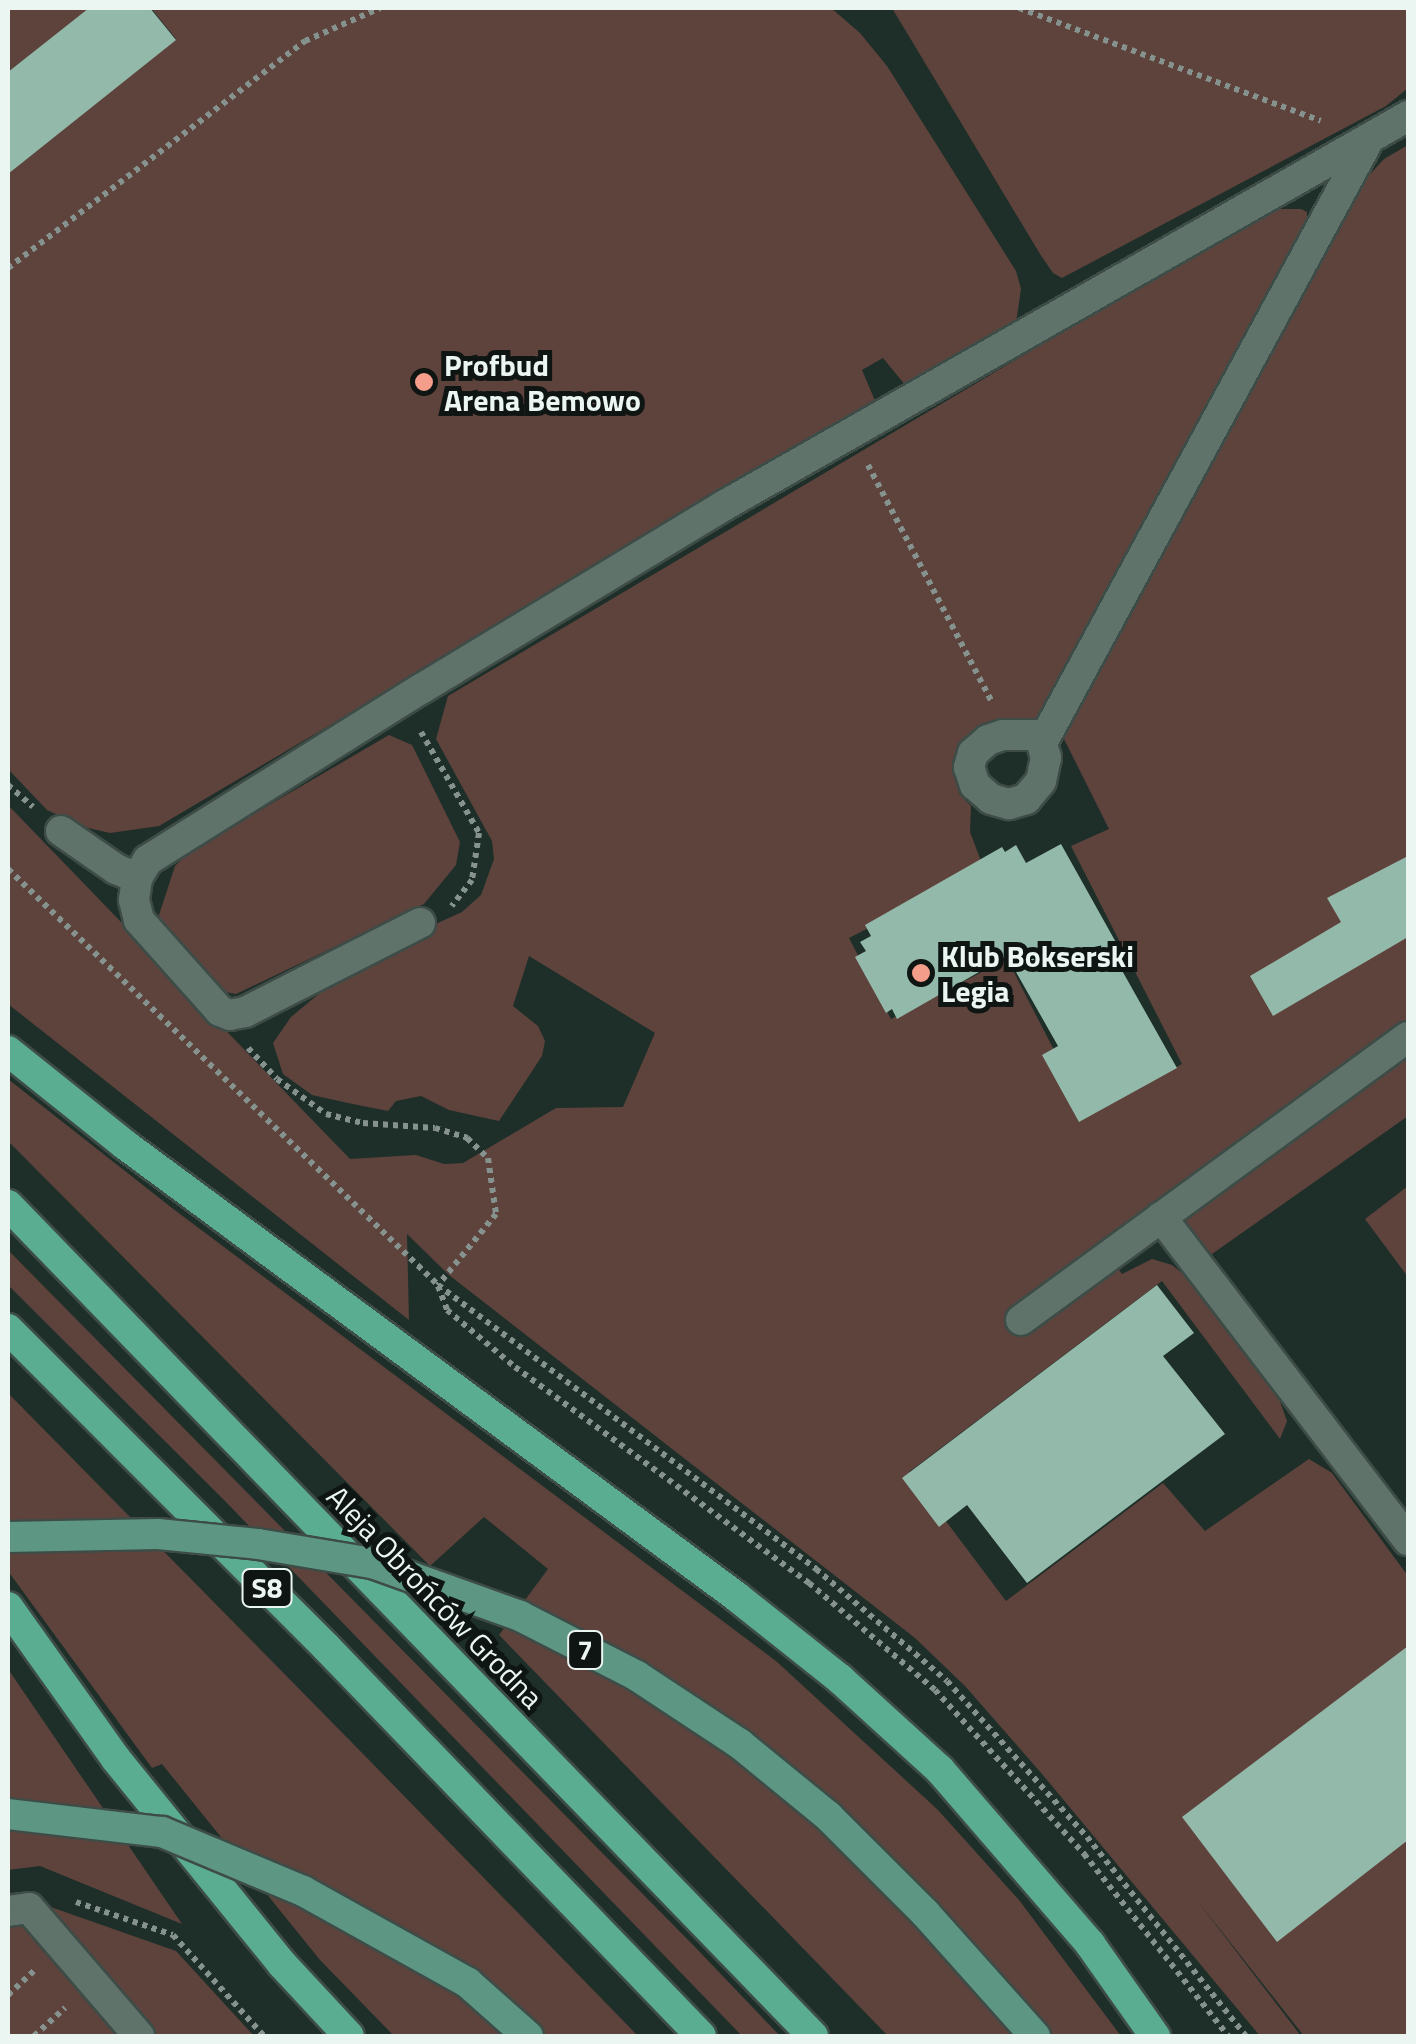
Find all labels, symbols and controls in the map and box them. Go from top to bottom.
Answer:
place label: Profbud Arena Bemowo [444,347,641,418]
marker: Profbud Arena Bemowo [413,371,435,393]
place label: Klub Bokserski Legia [941,938,1134,1008]
marker: Klub Bokserski Legia [910,962,932,984]
street label: Aleja Obrońców Grodna [320,1478,550,1716]
road number: S8 [240,1565,294,1611]
road number: 7 [565,1627,605,1673]

